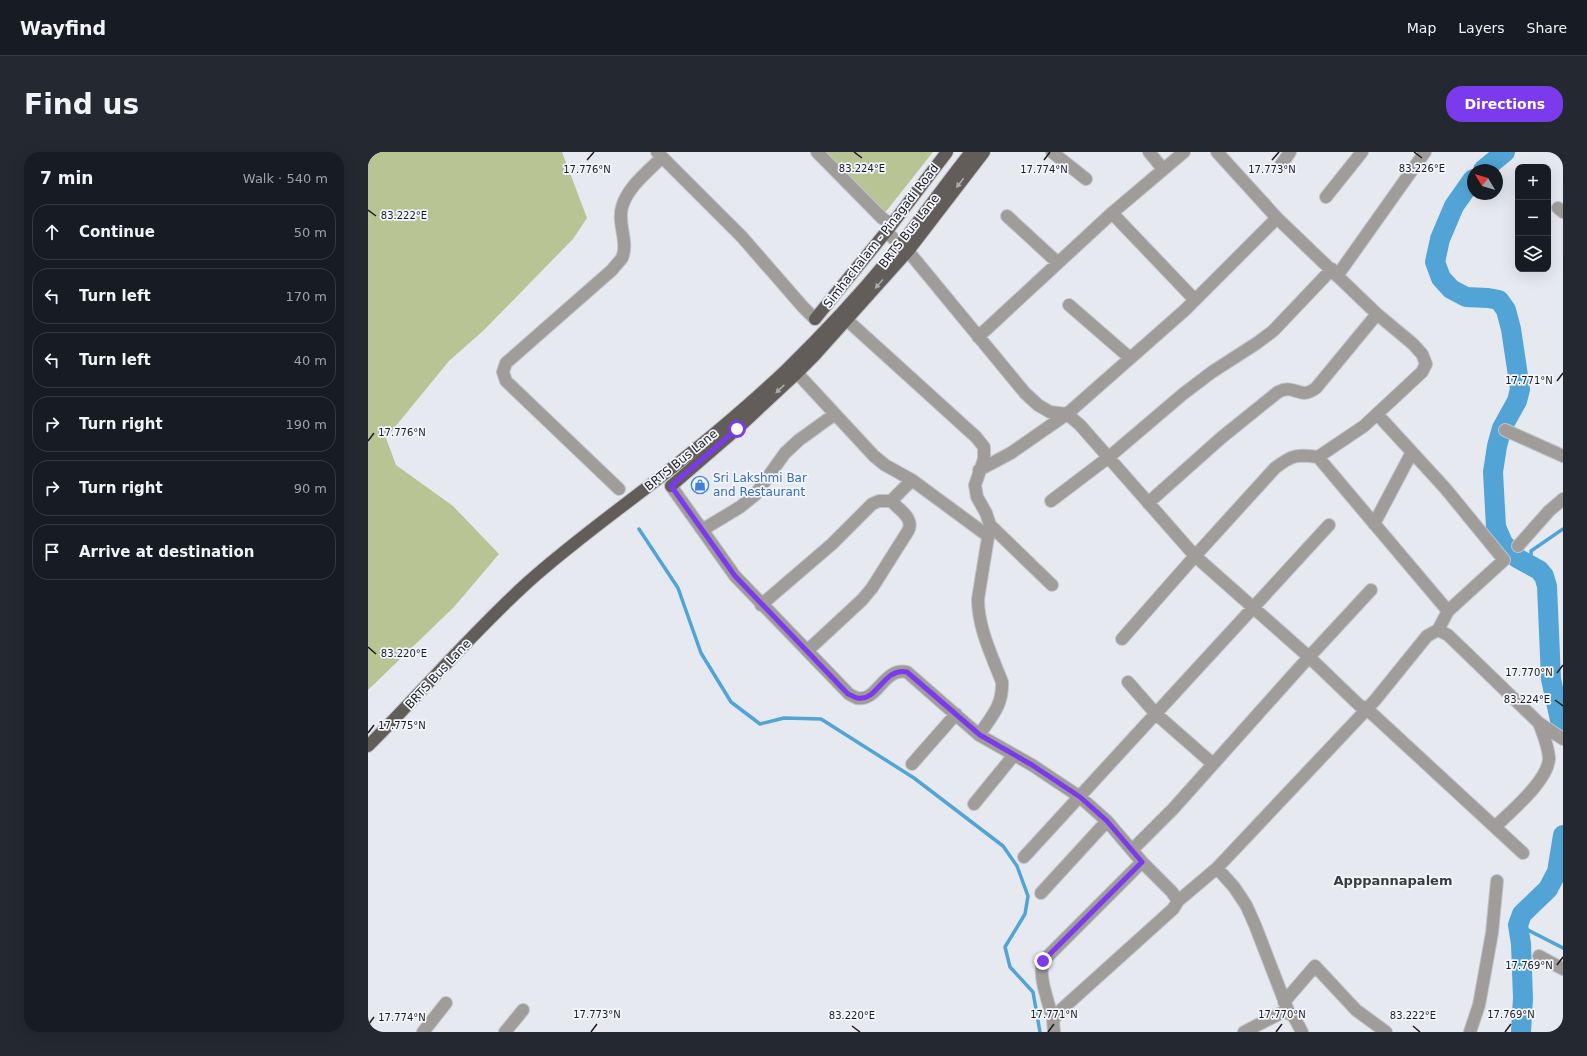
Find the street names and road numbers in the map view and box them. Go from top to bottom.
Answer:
street label: Simhachalam - Pinagadi Road [821,161,941,311]
street label: BRTS Bus Lane [876,191,942,271]
street label: BRTS Bus Lane [642,426,720,494]
street label: BRTS Bus Lane [402,637,474,711]

